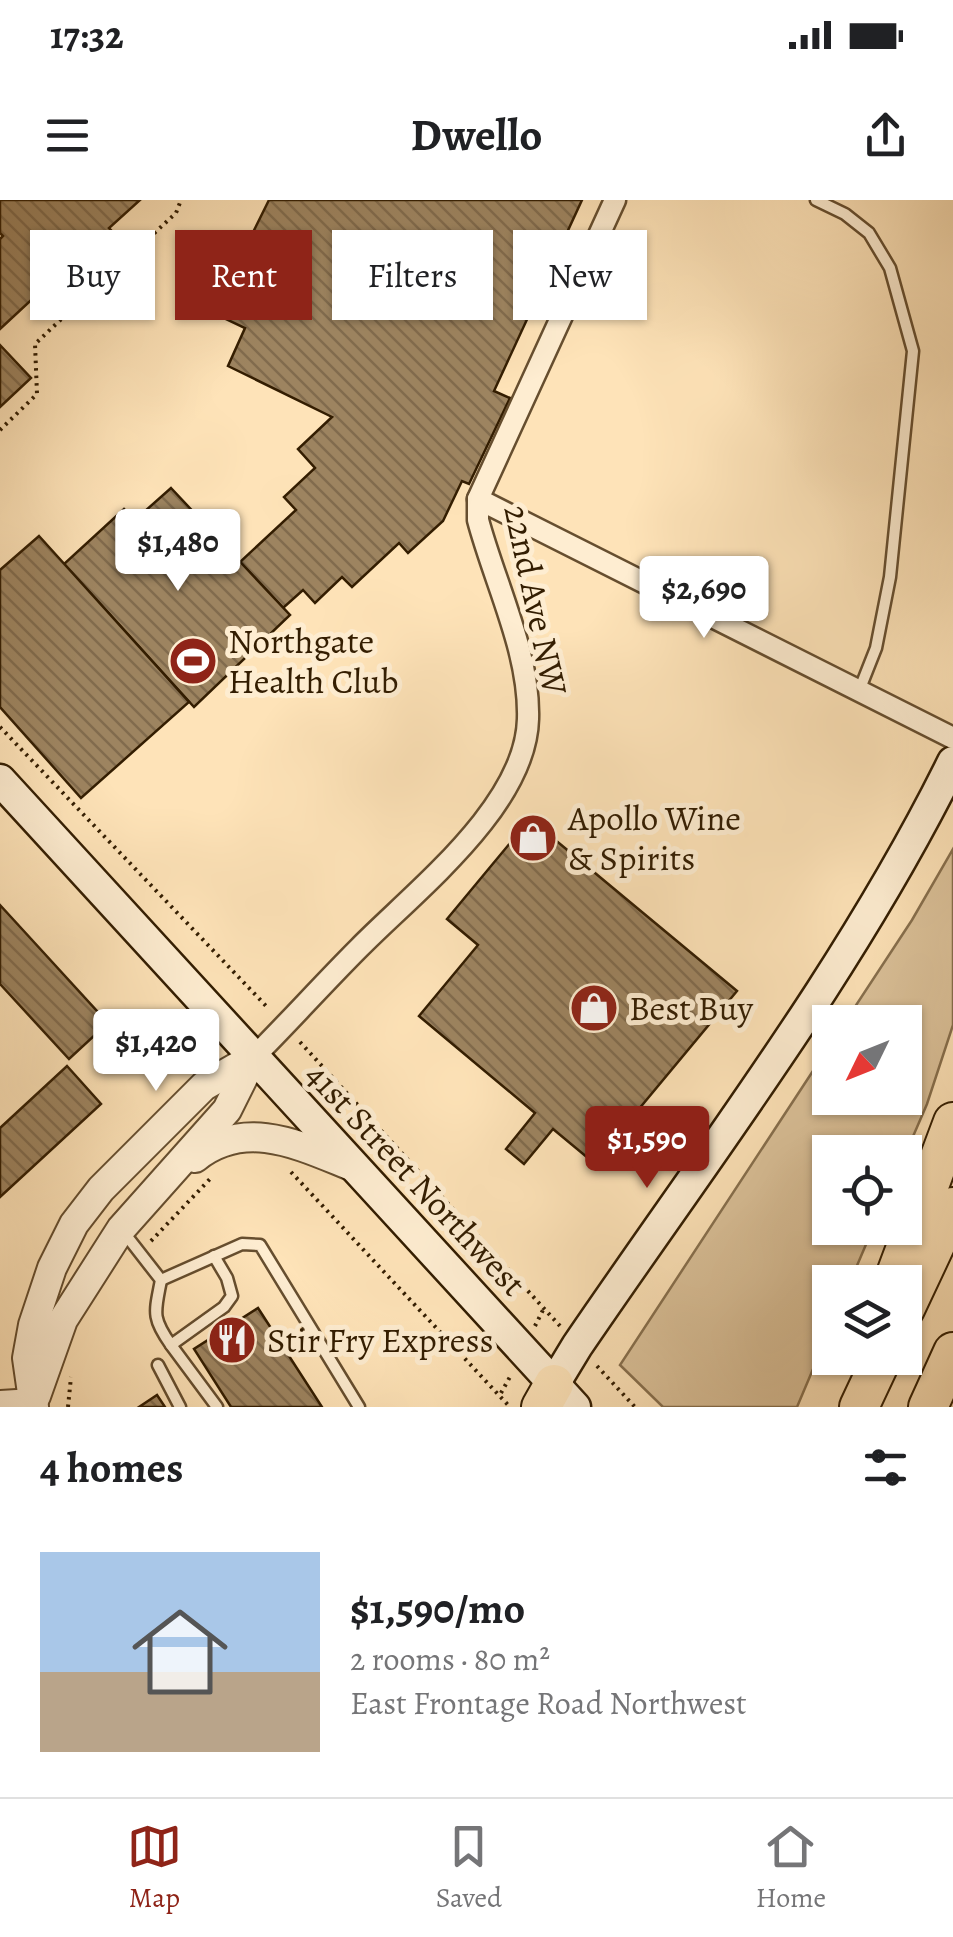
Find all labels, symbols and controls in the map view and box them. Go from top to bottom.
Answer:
text: 17:32 [50,9,124,61]
text: Dwello [411,104,542,166]
icon: menu [40,108,95,163]
icon: share [858,108,913,163]
chip: Buy [30,230,155,320]
chip: Rent [175,230,312,320]
chip: Filters [332,230,493,320]
chip: New [513,230,647,320]
street label: 22nd Ave NW [492,500,580,700]
pin: $1,480 [97,509,259,594]
text: $1,480 [137,519,219,563]
pin: $2,690 [623,556,785,641]
text: $2,690 [662,566,746,610]
place label: Northgate Health Club [228,617,399,705]
sports icon: Northgate Health Club [167,635,219,687]
place label: Apollo Wine & Spirits [567,794,741,882]
shop icon: Apollo Wine & Spirits [507,812,559,864]
shop icon: Best Buy [568,982,620,1034]
place label: Best Buy [629,984,754,1032]
north arrow [812,1005,922,1115]
map controls [812,1005,922,1375]
pin: $1,420 [75,1009,237,1094]
text: $1,420 [115,1019,197,1063]
street label: 41st Street Northwest [295,1052,537,1306]
pin: $1,590 [566,1106,728,1191]
text: $1,590 [607,1116,687,1160]
button: locate [812,1135,922,1245]
button: layers [812,1265,922,1375]
restaurant icon: Stir Fry Express [206,1314,258,1366]
place label: Stir Fry Express [267,1316,494,1364]
text: 4 homes [40,1439,183,1496]
icon: filters [858,1440,913,1495]
text: $1,590/mo [350,1580,525,1637]
icon: home [120,1592,240,1712]
text: 2 rooms · 80 m² [350,1637,550,1681]
text: East Frontage Road Northwest [350,1681,747,1725]
tab: Map [127,1819,182,1917]
tab: Saved [436,1819,502,1917]
tab: Home [756,1819,826,1917]

